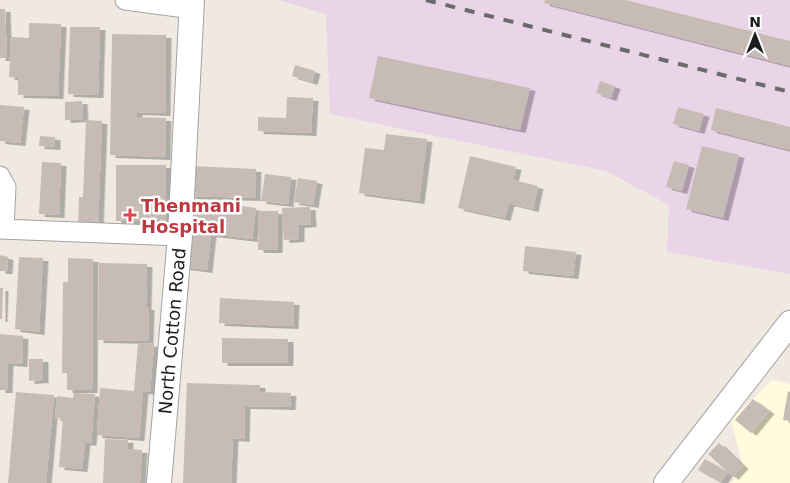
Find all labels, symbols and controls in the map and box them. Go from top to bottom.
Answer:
north arrow [730,10,780,60]
text: N [749,14,761,30]
place label: Thenmani Hospital [141,195,241,237]
marker: Thenmani Hospital [123,208,137,222]
street label: North Cotton Road [154,247,190,415]

